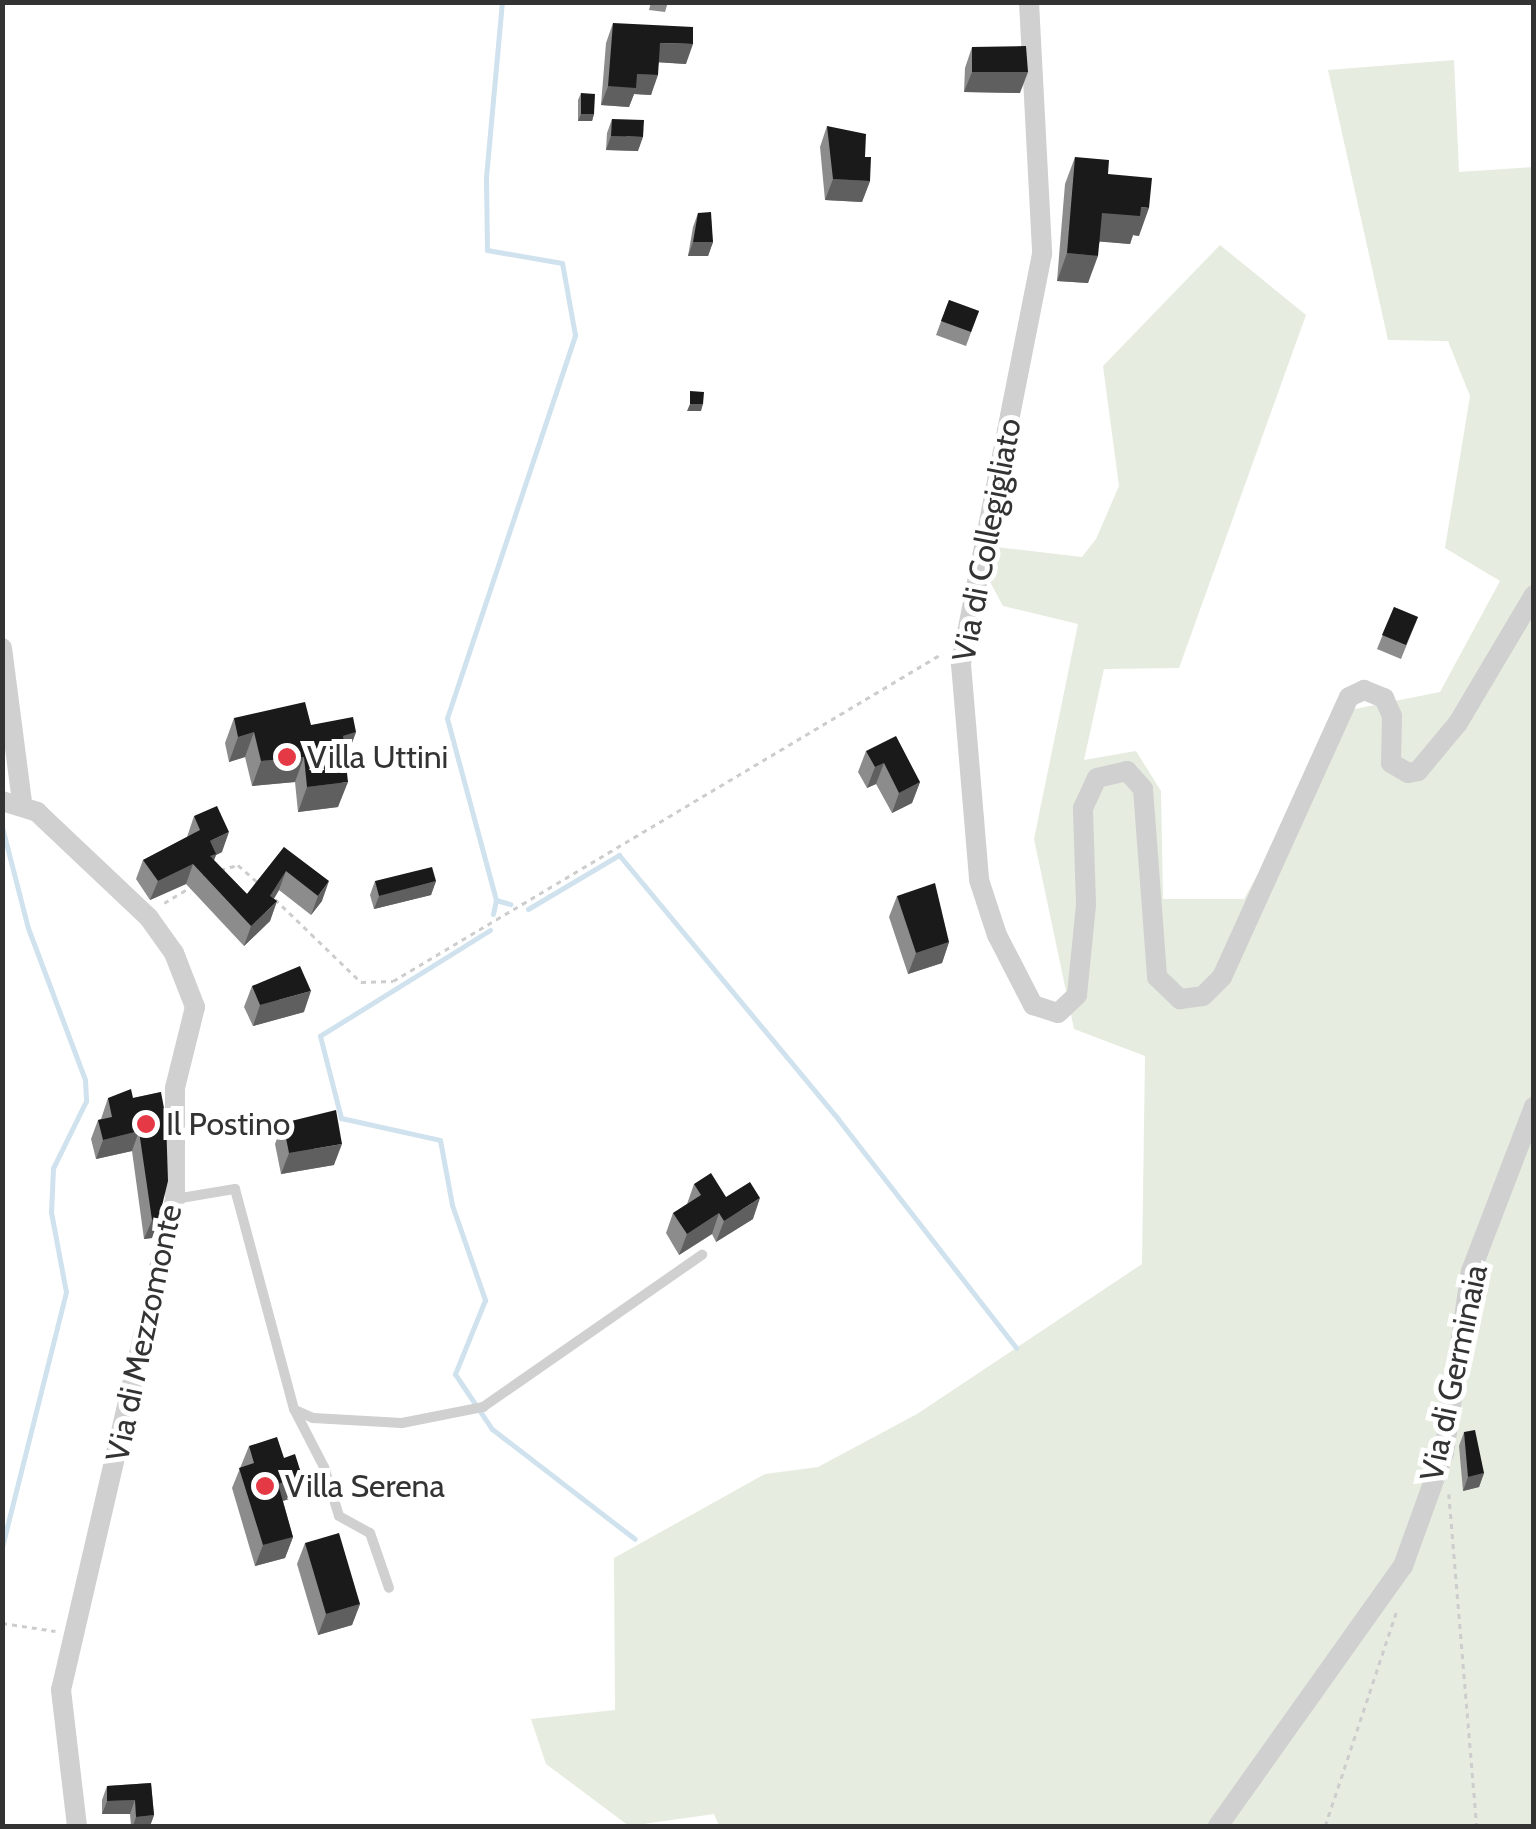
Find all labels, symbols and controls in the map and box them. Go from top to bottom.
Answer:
street label: Via di Collegigliato [945,415,1029,665]
place label: Villa Uttini [307,738,448,776]
marker: Villa Uttini [276,746,298,768]
place label: Il Postino [166,1105,290,1143]
marker: Il Postino [135,1113,157,1135]
street label: Via di Mezzomonte [98,1201,190,1465]
street label: Via di Germinaia [1412,1261,1496,1485]
place label: Villa Serena [285,1467,445,1505]
marker: Villa Serena [254,1475,276,1497]

